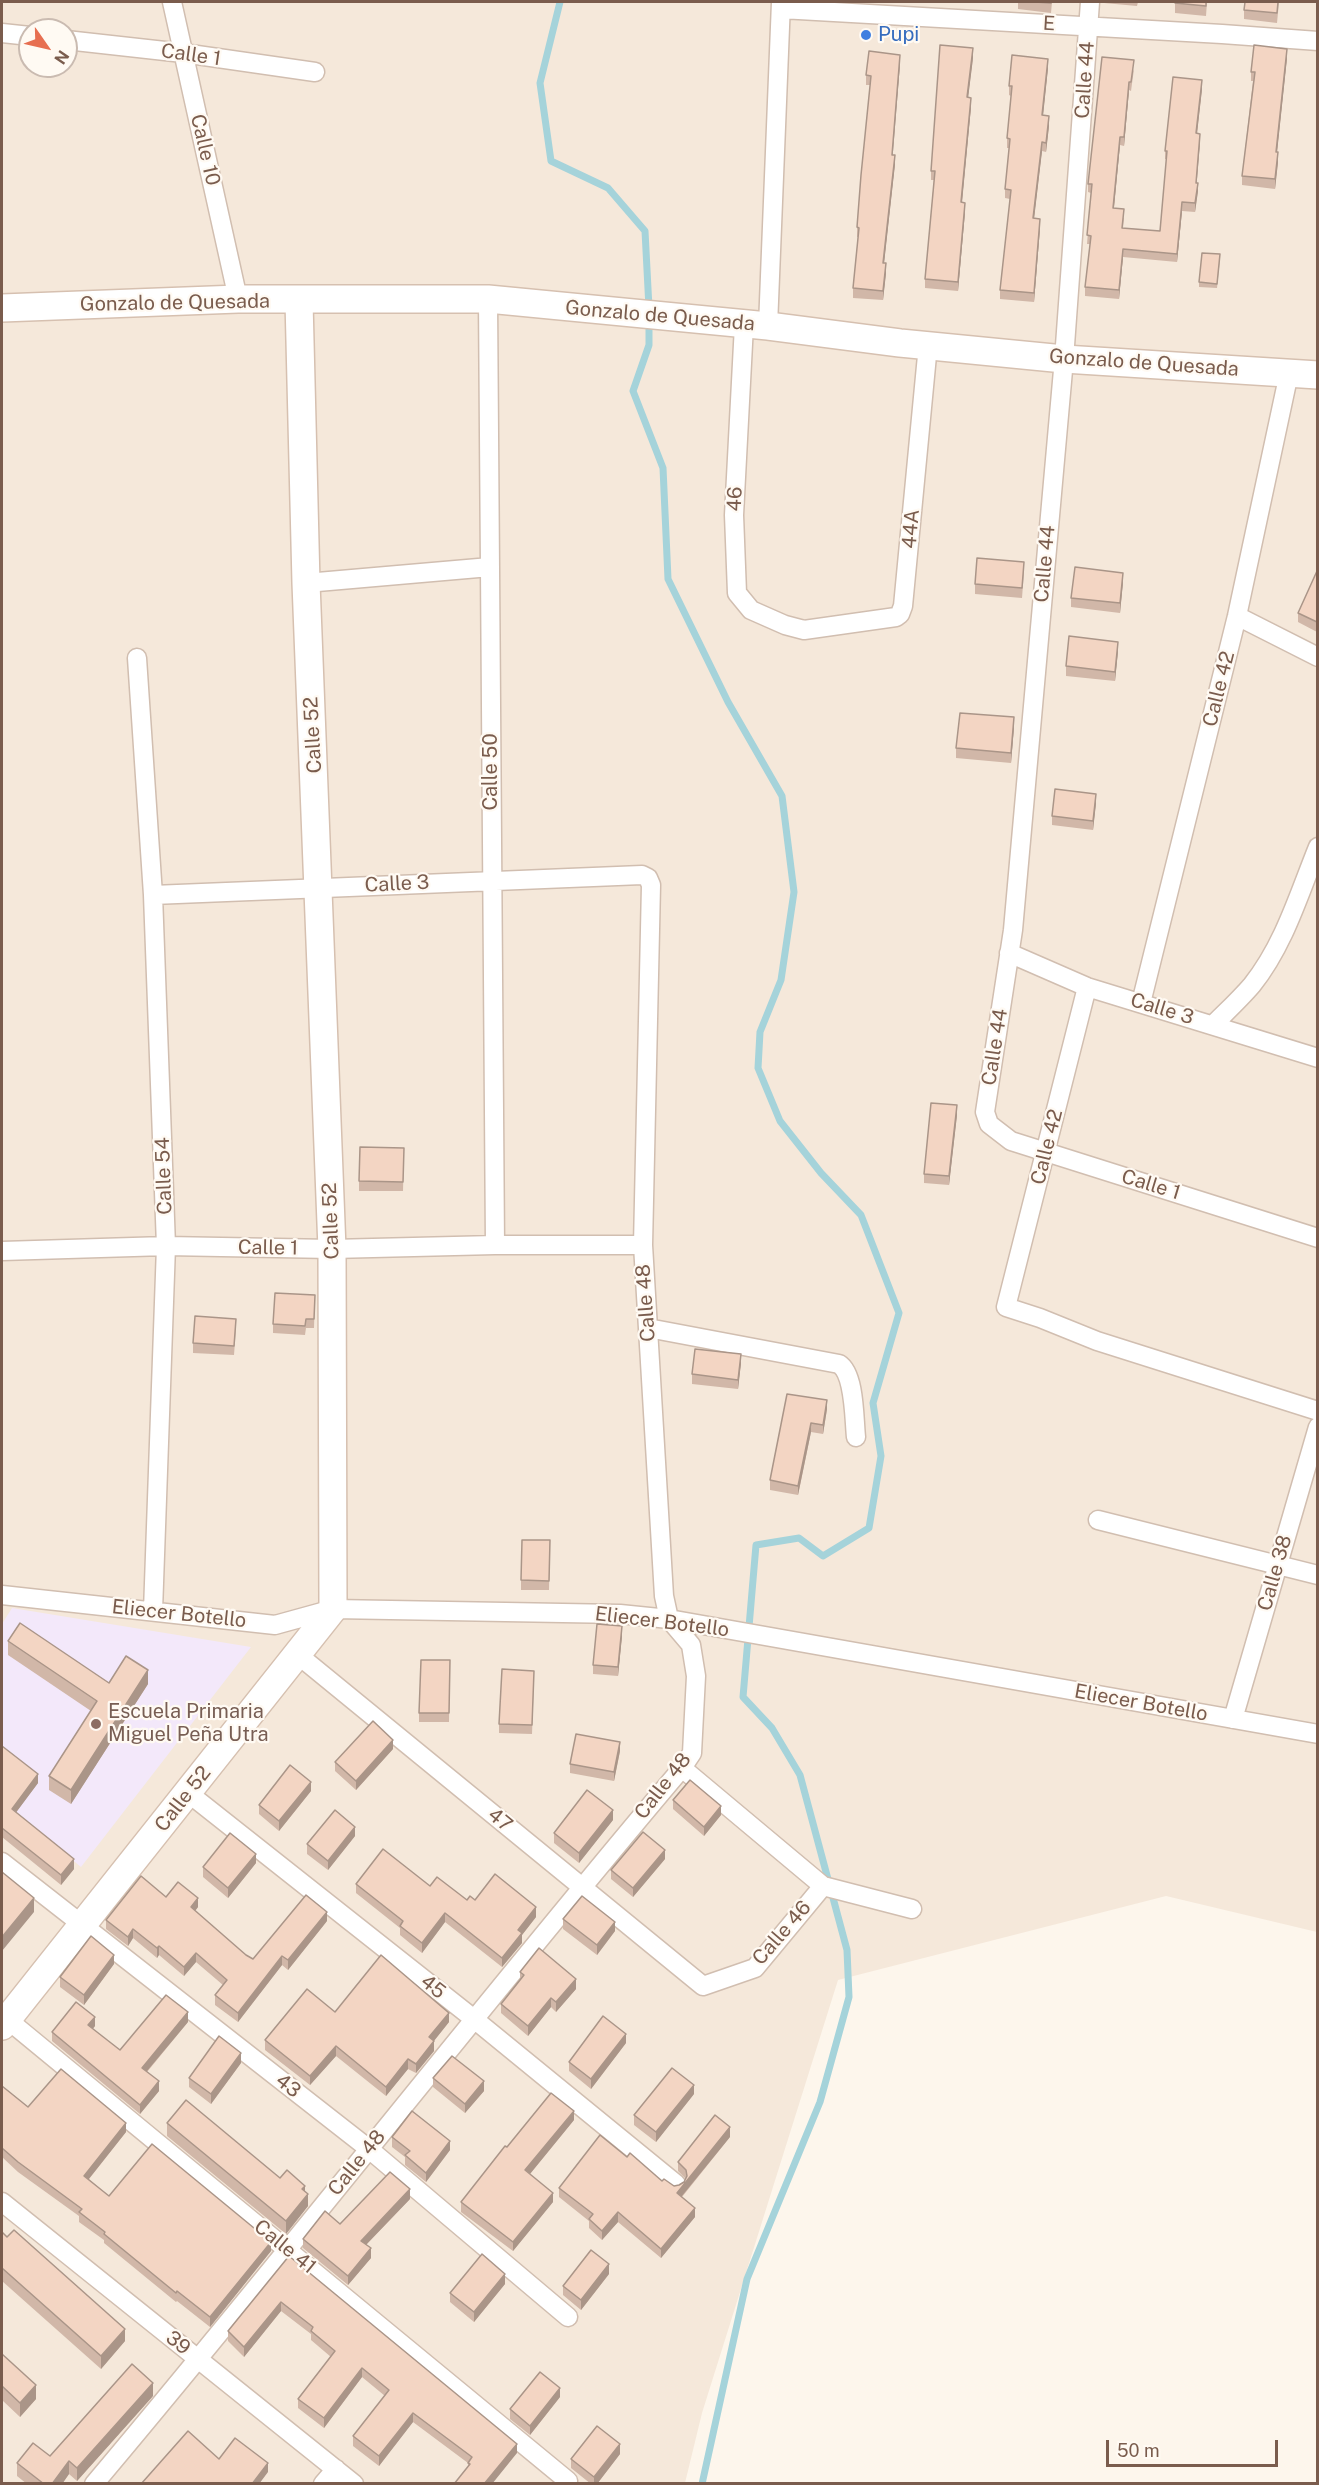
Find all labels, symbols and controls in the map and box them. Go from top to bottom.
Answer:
street label: E [1042,12,1056,36]
north arrow [18,18,78,78]
place label: Pupi [878,23,919,47]
marker: Pupi [859,28,873,42]
street label: Calle 1 [159,39,223,71]
street label: Calle 44 [1070,41,1100,119]
text: N [50,47,73,68]
street label: Calle 10 [185,112,225,188]
street label: Gonzalo de Quesada [80,289,270,317]
street label: Gonzalo de Quesada [564,296,756,336]
street label: Gonzalo de Quesada [1048,344,1240,382]
street label: 46 [723,486,747,512]
street label: 44A [897,508,925,550]
street label: Calle 44 [1030,524,1060,604]
street label: Calle 42 [1198,649,1240,729]
street label: Calle 52 [299,696,327,774]
street label: Calle 50 [479,733,503,811]
street label: Calle 3 [364,870,430,898]
street label: Calle 3 [1128,988,1196,1030]
street label: Calle 44 [977,1007,1013,1087]
street label: Calle 42 [1026,1107,1068,1187]
street label: Calle 54 [151,1137,177,1215]
street label: Calle 1 [1119,1165,1183,1205]
street label: Calle 52 [318,1182,344,1260]
street label: Calle 1 [238,1235,298,1261]
street label: Calle 48 [631,1263,661,1343]
street label: Calle 38 [1253,1532,1297,1614]
street label: Eliecer Botello [111,1595,247,1633]
street label: Eliecer Botello [594,1602,730,1642]
street label: Eliecer Botello [1072,1679,1210,1727]
place label: Escuela Primaria Miguel Peña Utra [108,1700,269,1747]
marker: Escuela Primaria Miguel Peña Utra [89,1717,103,1731]
street label: Calle 48 [630,1748,696,1824]
street label: Calle 52 [150,1761,216,1837]
street label: 47 [483,1803,517,1837]
street label: Calle 46 [748,1896,816,1970]
street label: 45 [416,1970,450,2004]
street label: 43 [271,2069,305,2103]
street label: Calle 48 [323,2125,391,2201]
street label: Calle 41 [249,2215,321,2279]
street label: 39 [161,2326,195,2360]
scale bar [1109,2428,1282,2466]
text: 50 m [1117,2440,1160,2461]

